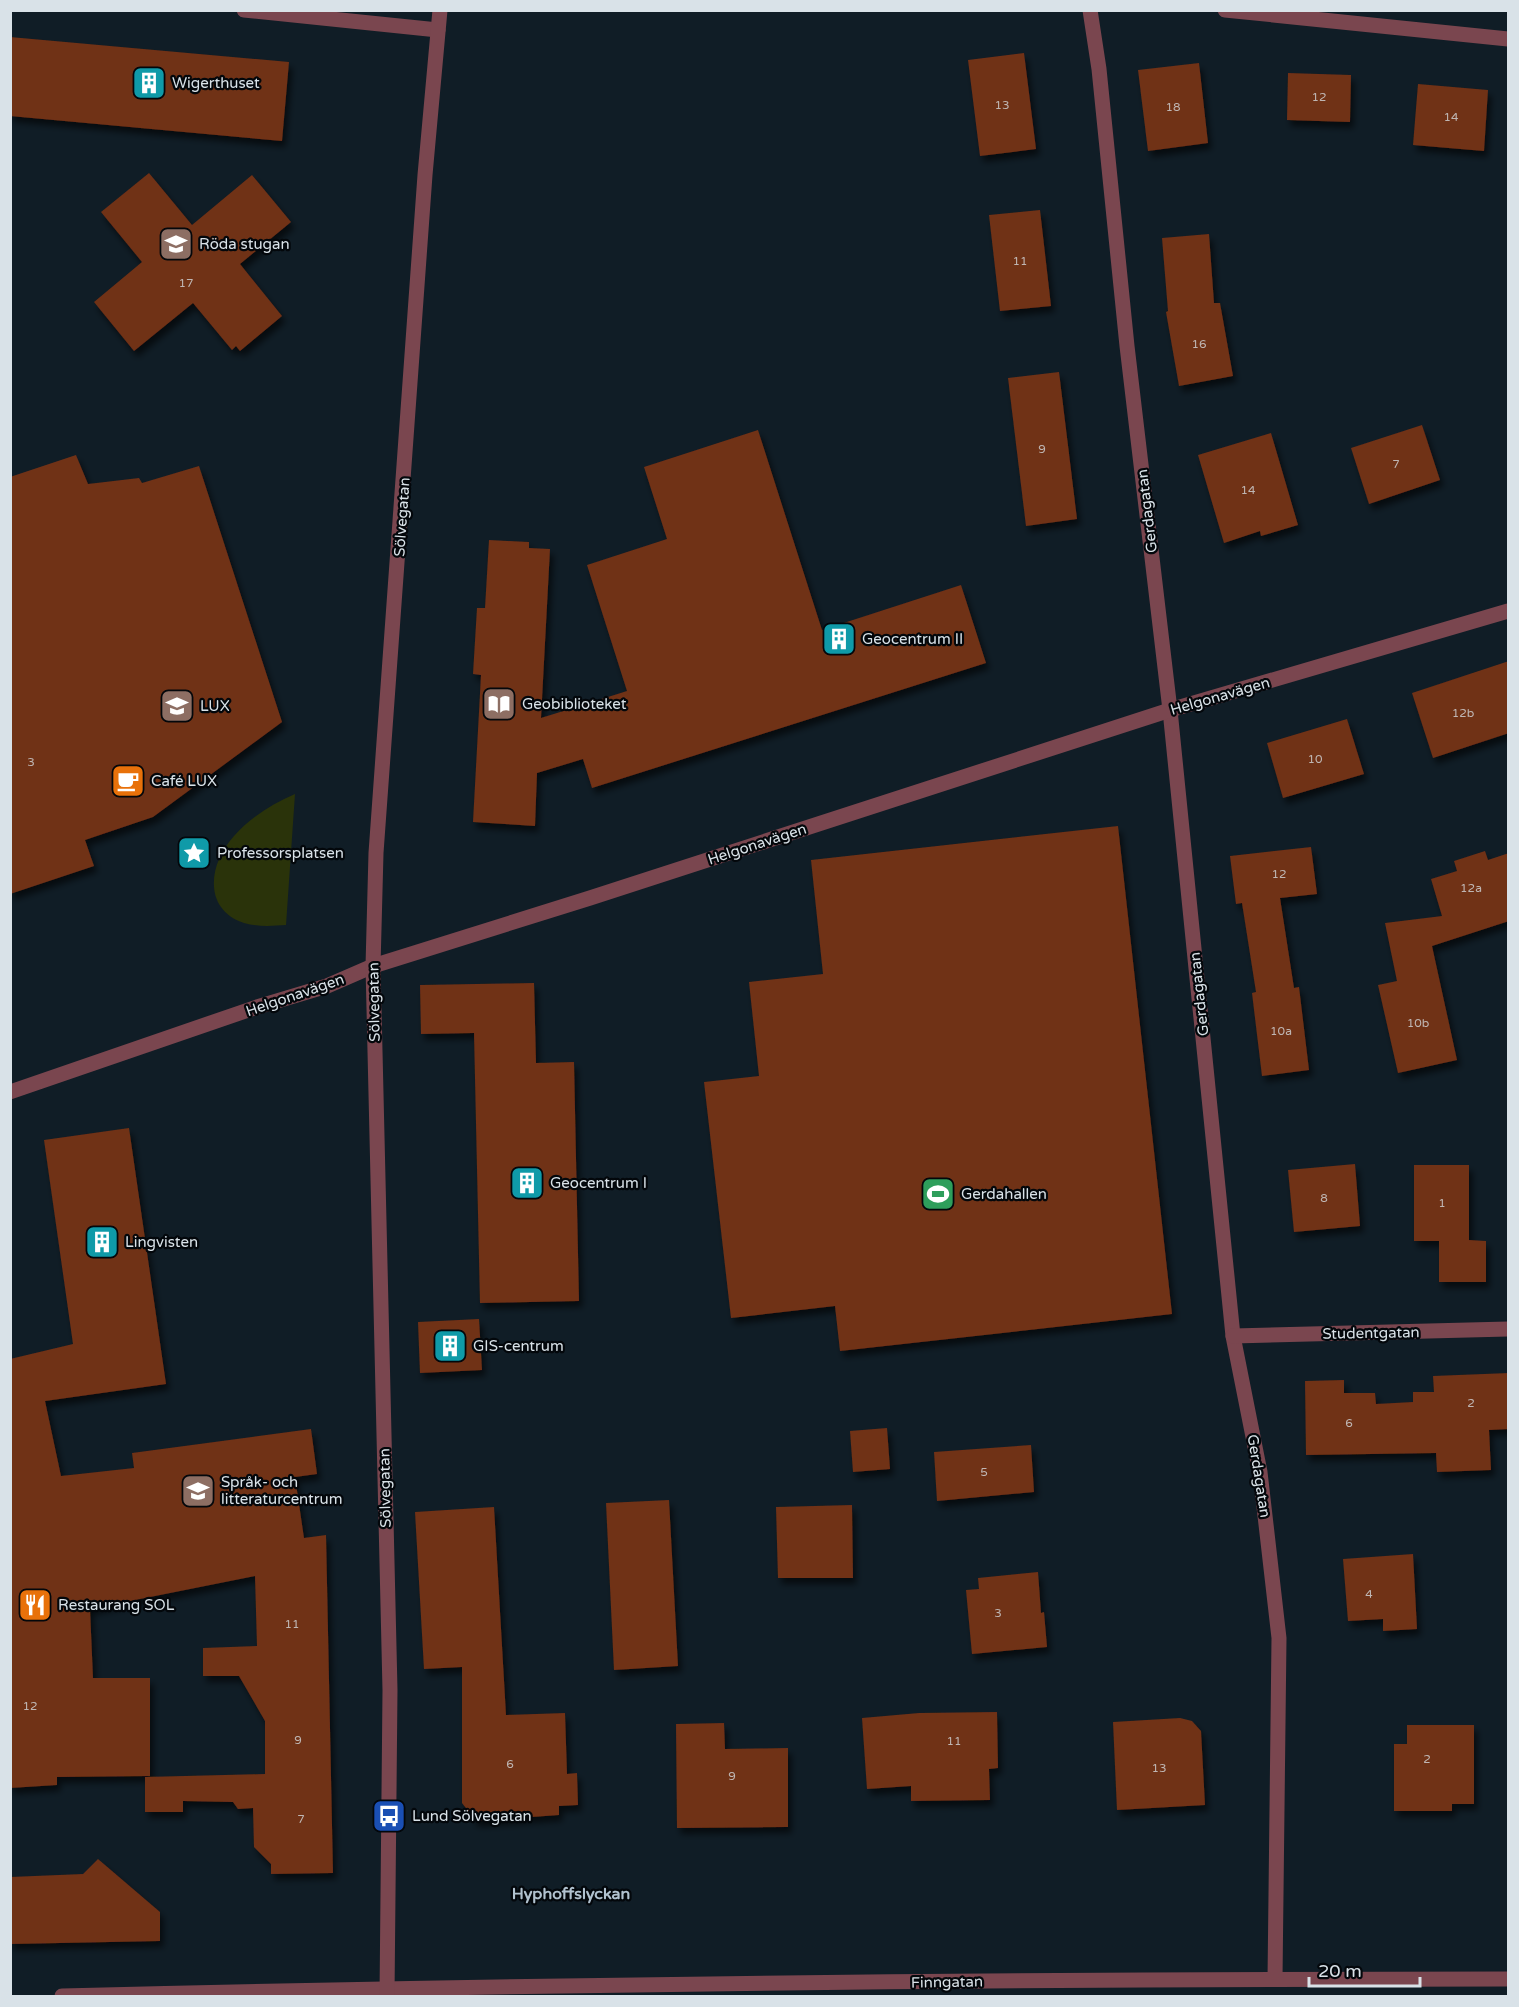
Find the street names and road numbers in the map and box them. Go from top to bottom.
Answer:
street label: Gerdagatan [1133,468,1161,554]
street label: Sölvegatan [390,477,414,557]
street label: Helgonavägen [1168,673,1272,719]
street label: Helgonavägen [705,820,809,868]
street label: Gerdagatan [1186,951,1212,1037]
street label: Sölvegatan [364,962,384,1042]
street label: Helgonavägen [243,970,347,1020]
street label: Studentgatan [1322,1323,1420,1343]
street label: Gerdagatan [1244,1433,1274,1519]
street label: Sölvegatan [375,1448,395,1528]
street label: Finngatan [911,1972,983,1992]

